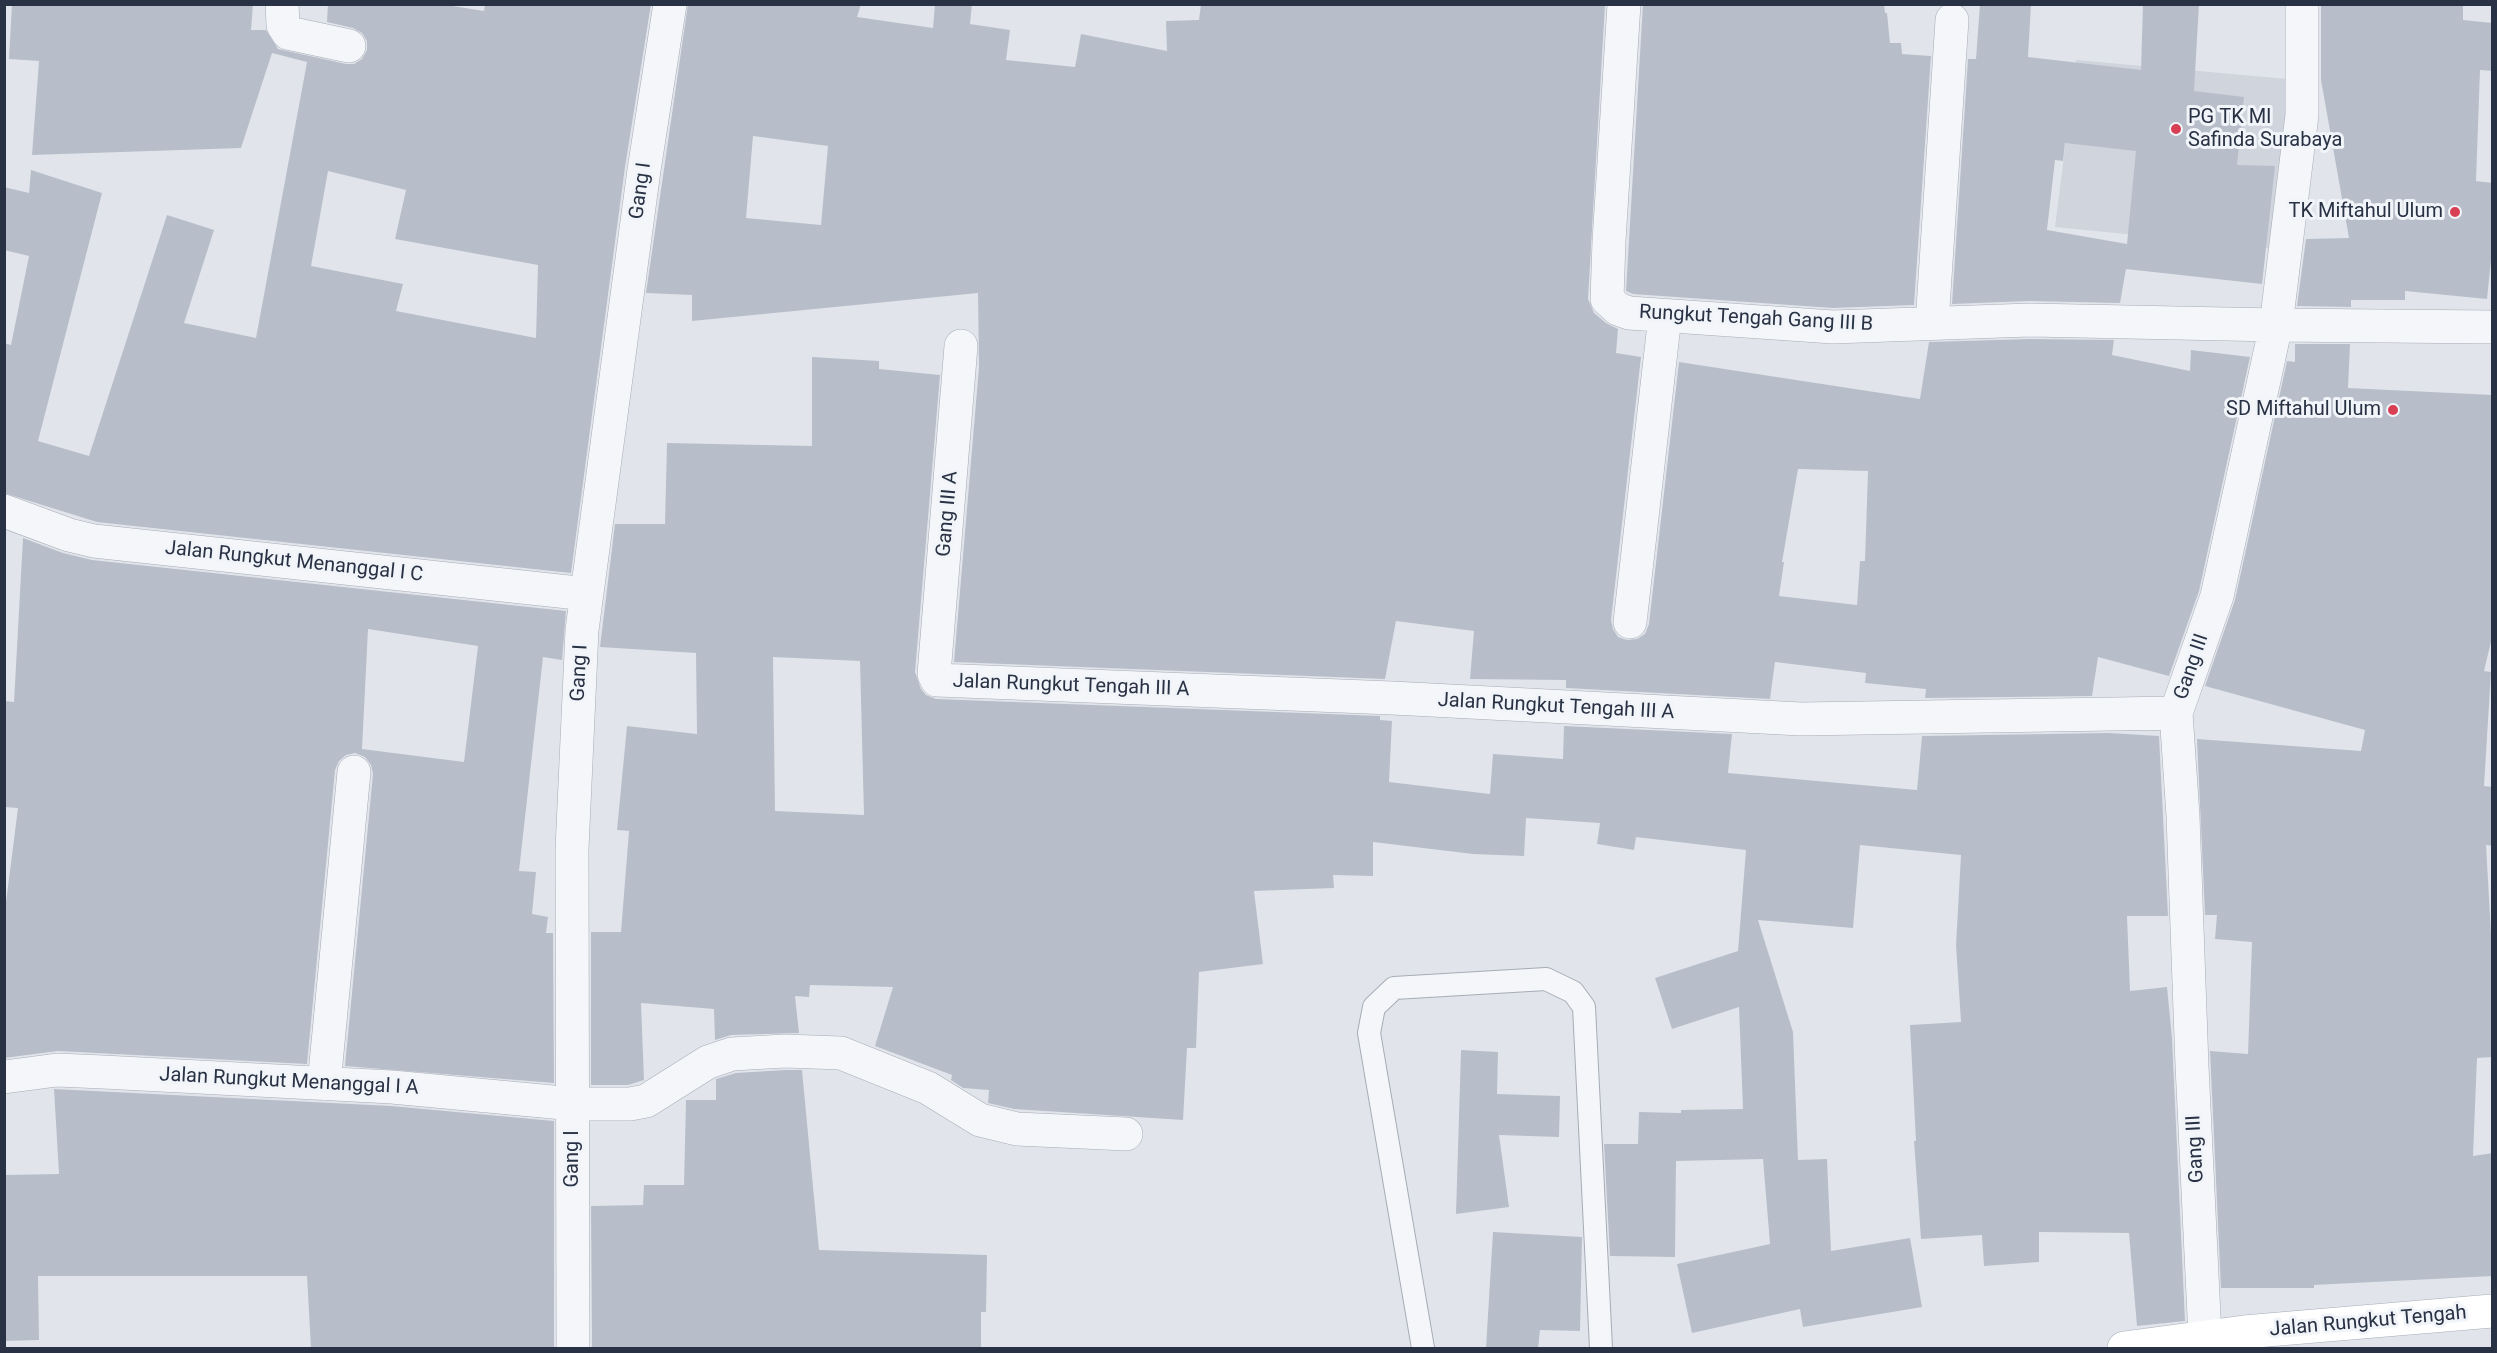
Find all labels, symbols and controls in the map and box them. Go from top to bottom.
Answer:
place label: PG TK MI Safinda Surabaya [2188,106,2342,153]
marker: PG TK MI Safinda Surabaya [2169,122,2183,136]
street label: Gang I [625,161,657,221]
place label: TK Miftahul Ulum [2289,200,2443,224]
marker: TK Miftahul Ulum [2448,205,2462,219]
street label: Rungkut Tengah Gang III B [1638,301,1874,337]
place label: SD Miftahul Ulum [2226,398,2381,422]
marker: SD Miftahul Ulum [2386,403,2400,417]
street label: Gang III A [932,470,964,558]
street label: Jalan Rungkut Menanggal I C [164,536,424,588]
street label: Gang III [2170,631,2214,703]
street label: Gang I [567,644,593,702]
street label: Jalan Rungkut Tengah III A [952,670,1190,702]
street label: Jalan Rungkut Tengah III A [1437,689,1675,725]
street label: Jalan Rungkut Menanggal I A [159,1063,419,1101]
street label: Gang III [2182,1114,2210,1184]
street label: Gang I [561,1130,585,1188]
street label: Jalan Rungkut Tengah [2268,1301,2468,1343]

